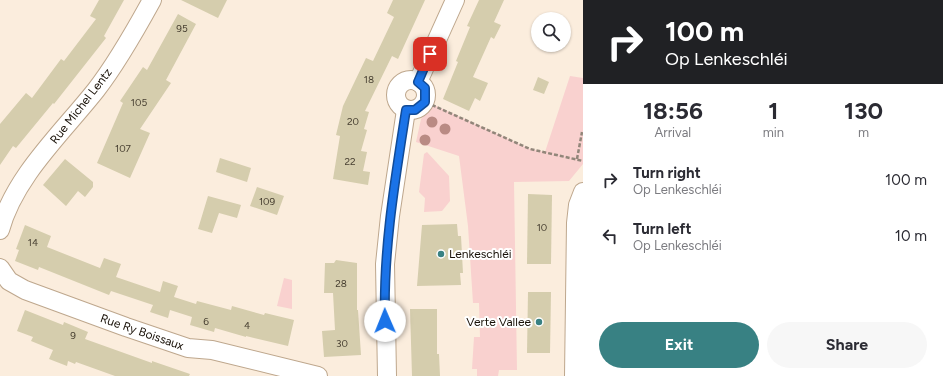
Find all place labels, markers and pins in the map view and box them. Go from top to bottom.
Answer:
pin [413,37,447,71]
place label: Lenkeschléi [449,247,512,261]
marker: Lenkeschléi [436,249,446,259]
place label: Verte Vallee [466,315,531,329]
marker: Verte Vallee [534,317,544,327]

